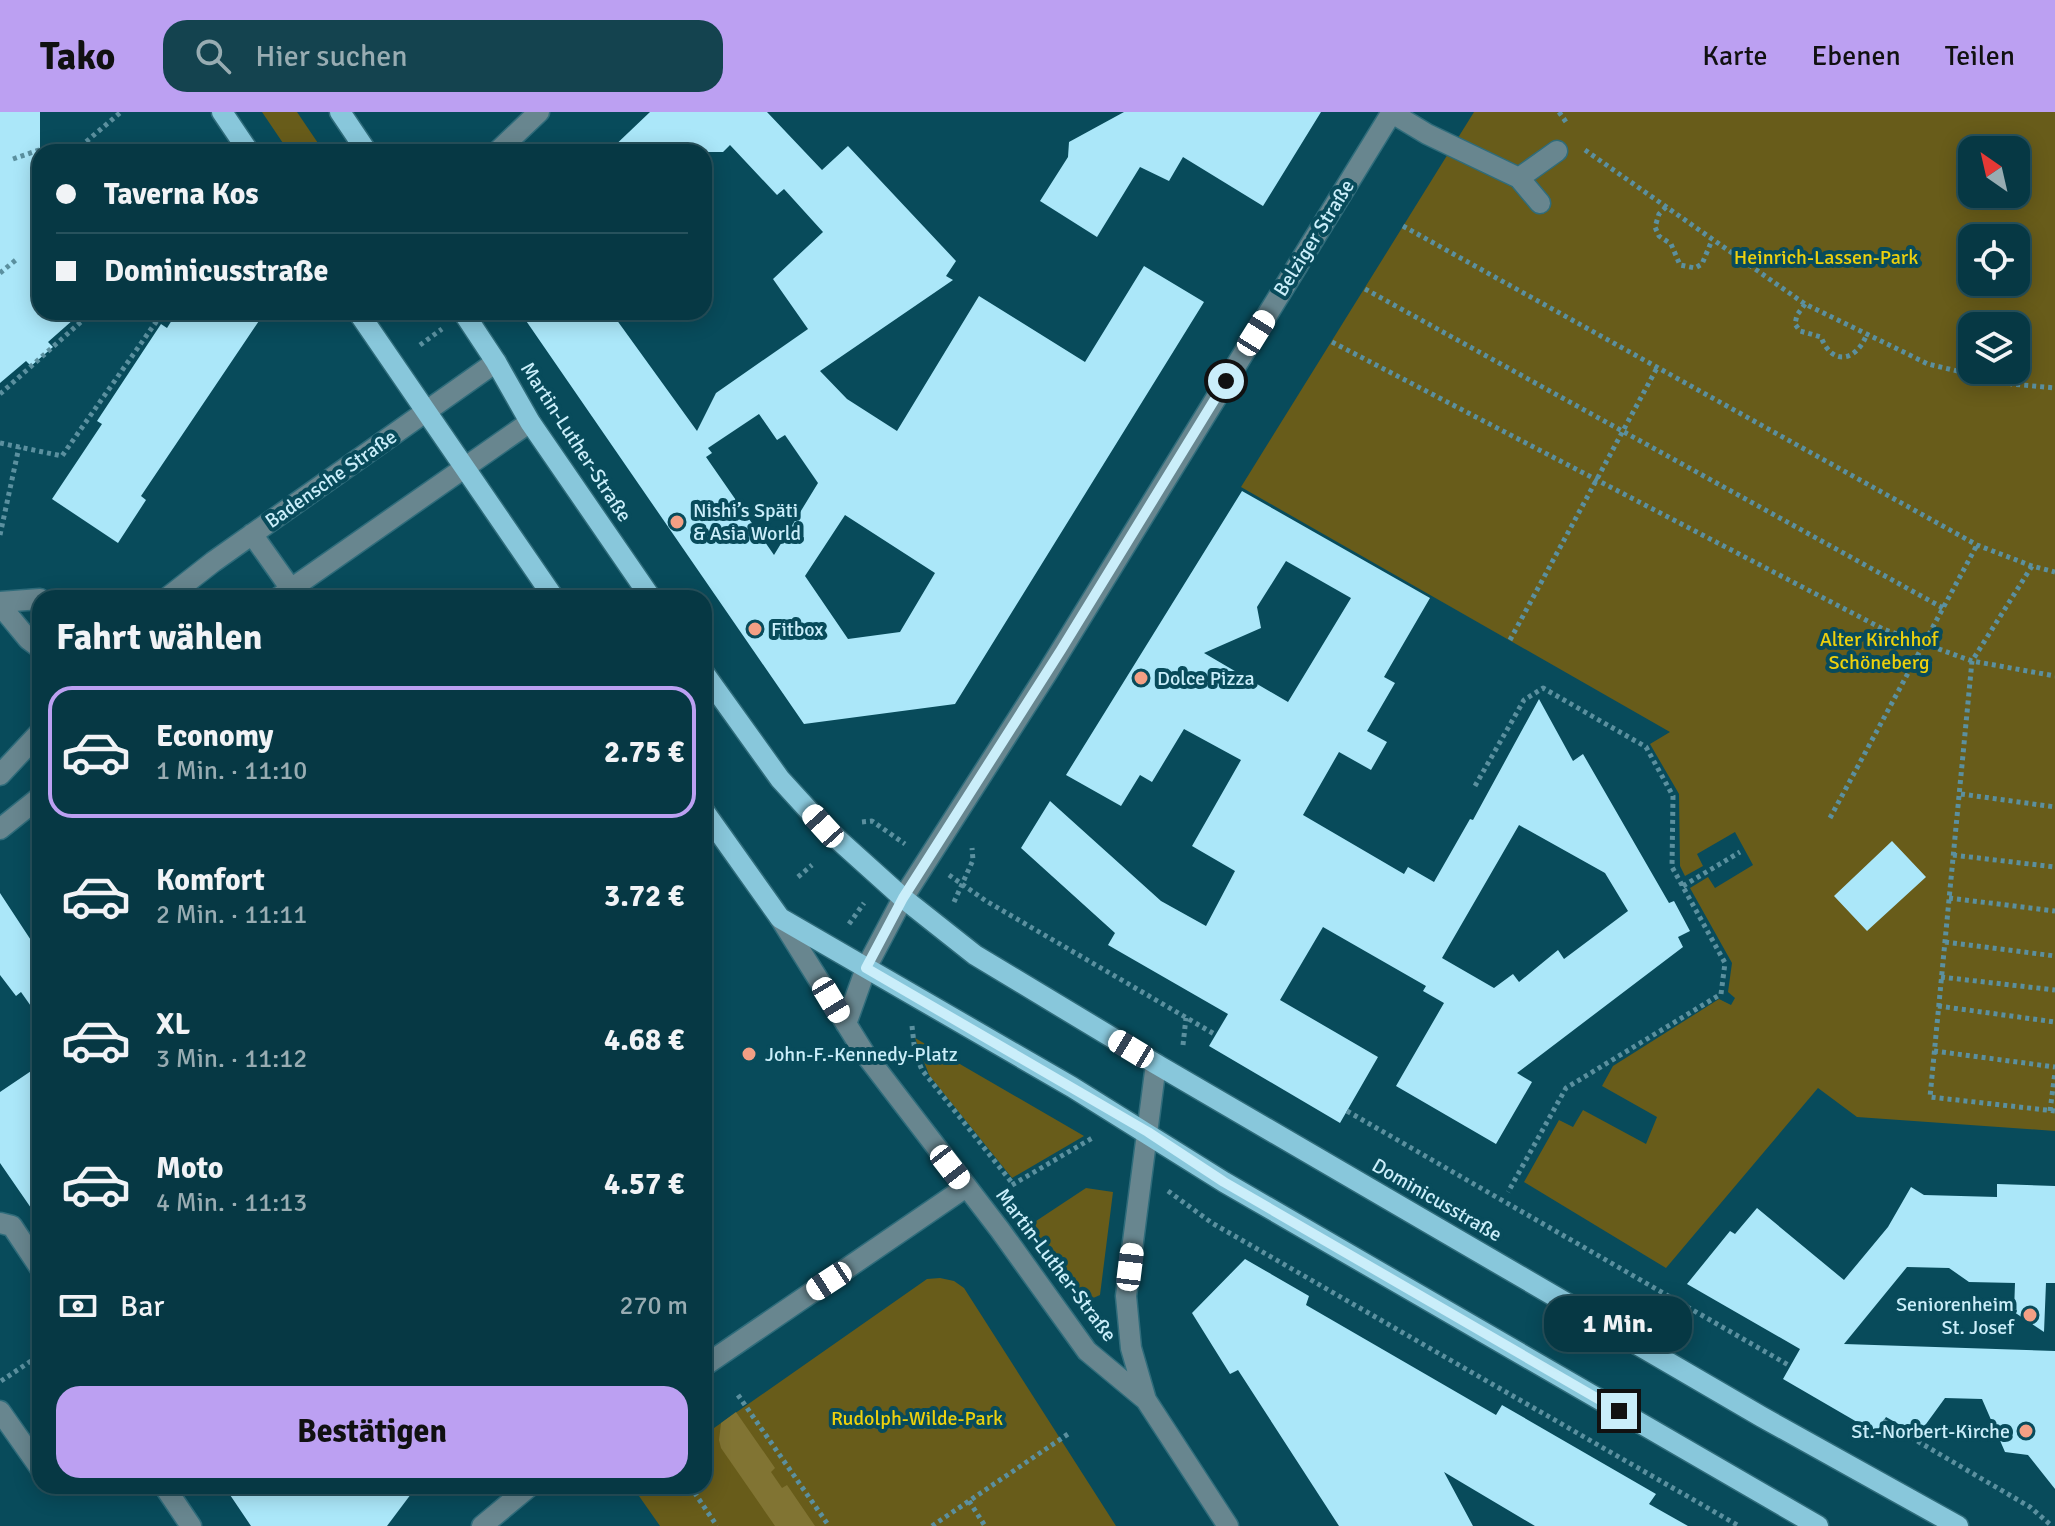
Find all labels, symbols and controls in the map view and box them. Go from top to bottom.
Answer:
search box [163,20,723,92]
text: Tako [40,33,115,80]
icon: search [191,34,235,78]
text: Hier suchen [255,38,408,75]
text: Karte [1702,39,1768,73]
text: Ebenen [1812,39,1901,73]
text: Teilen [1945,39,2015,73]
north arrow [1958,136,2030,208]
map controls [1958,136,2030,384]
street label: Belziger Straße [1268,175,1360,301]
text: Taverna Kos [104,176,259,213]
button: locate [1958,224,2030,296]
park label: Heinrich-Lassen-Park [1734,245,1918,270]
text: Dominicusstraße [104,253,328,290]
car [1233,306,1279,360]
button: layers [1958,312,2030,384]
street label: Martin-Luther-Straße [515,357,637,527]
route start [1208,363,1244,399]
street label: Badensche Straße [260,424,402,534]
place label: Nishi’s Späti & Asia World [693,498,801,546]
marker: Nishi’s Späti & Asia World [668,513,686,531]
text: Fahrt wählen [56,615,262,660]
place label: Fitbox [771,617,824,642]
marker: Fitbox [746,620,764,638]
park label: Alter Kirchhof Schöneberg [1820,627,1940,675]
place label: Dolce Pizza [1157,666,1255,691]
marker: Dolce Pizza [1132,669,1150,687]
icon: car [60,716,132,788]
text: Economy [156,718,273,755]
text: 2.75 € [604,734,684,771]
text: 1 Min. · 11:10 [156,755,307,787]
car [798,800,848,852]
icon: car [60,860,132,932]
text: Komfort [156,862,265,899]
text: 3.72 € [604,878,684,915]
text: 2 Min. · 11:11 [156,899,307,931]
car [808,973,854,1027]
icon: car [60,1004,132,1076]
text: XL [156,1006,190,1043]
text: 4.68 € [604,1022,684,1059]
car [1104,1026,1158,1072]
place label: John-F.-Kennedy-Platz [765,1042,958,1067]
text: 3 Min. · 11:12 [156,1043,307,1075]
marker: John-F.-Kennedy-Platz [740,1045,758,1063]
car [926,1141,974,1193]
icon: car [60,1148,132,1220]
text: Moto [156,1150,223,1187]
street label: Dominicusstraße [1368,1153,1506,1247]
text: 4.57 € [604,1166,684,1203]
street label: Martin-Luther-Straße [990,1183,1122,1347]
text: 4 Min. · 11:13 [156,1187,307,1219]
car [1115,1242,1145,1292]
car [802,1258,856,1304]
icon: cash [56,1284,100,1328]
text: Bar [120,1288,164,1325]
text: 270 m [619,1290,688,1322]
place label: Seniorenheim St. Josef [1896,1292,2015,1340]
callout: 1 Min. [1545,1295,1693,1351]
marker: Seniorenheim St. Josef [2021,1306,2039,1324]
text: 1 Min. [1583,1308,1653,1340]
button: Bestätigen [56,1386,688,1478]
route end [1601,1393,1637,1429]
park label: Rudolph-Wilde-Park [831,1406,1003,1431]
place label: St.-Norbert-Kirche [1851,1419,2010,1444]
marker: St.-Norbert-Kirche [2017,1422,2035,1440]

